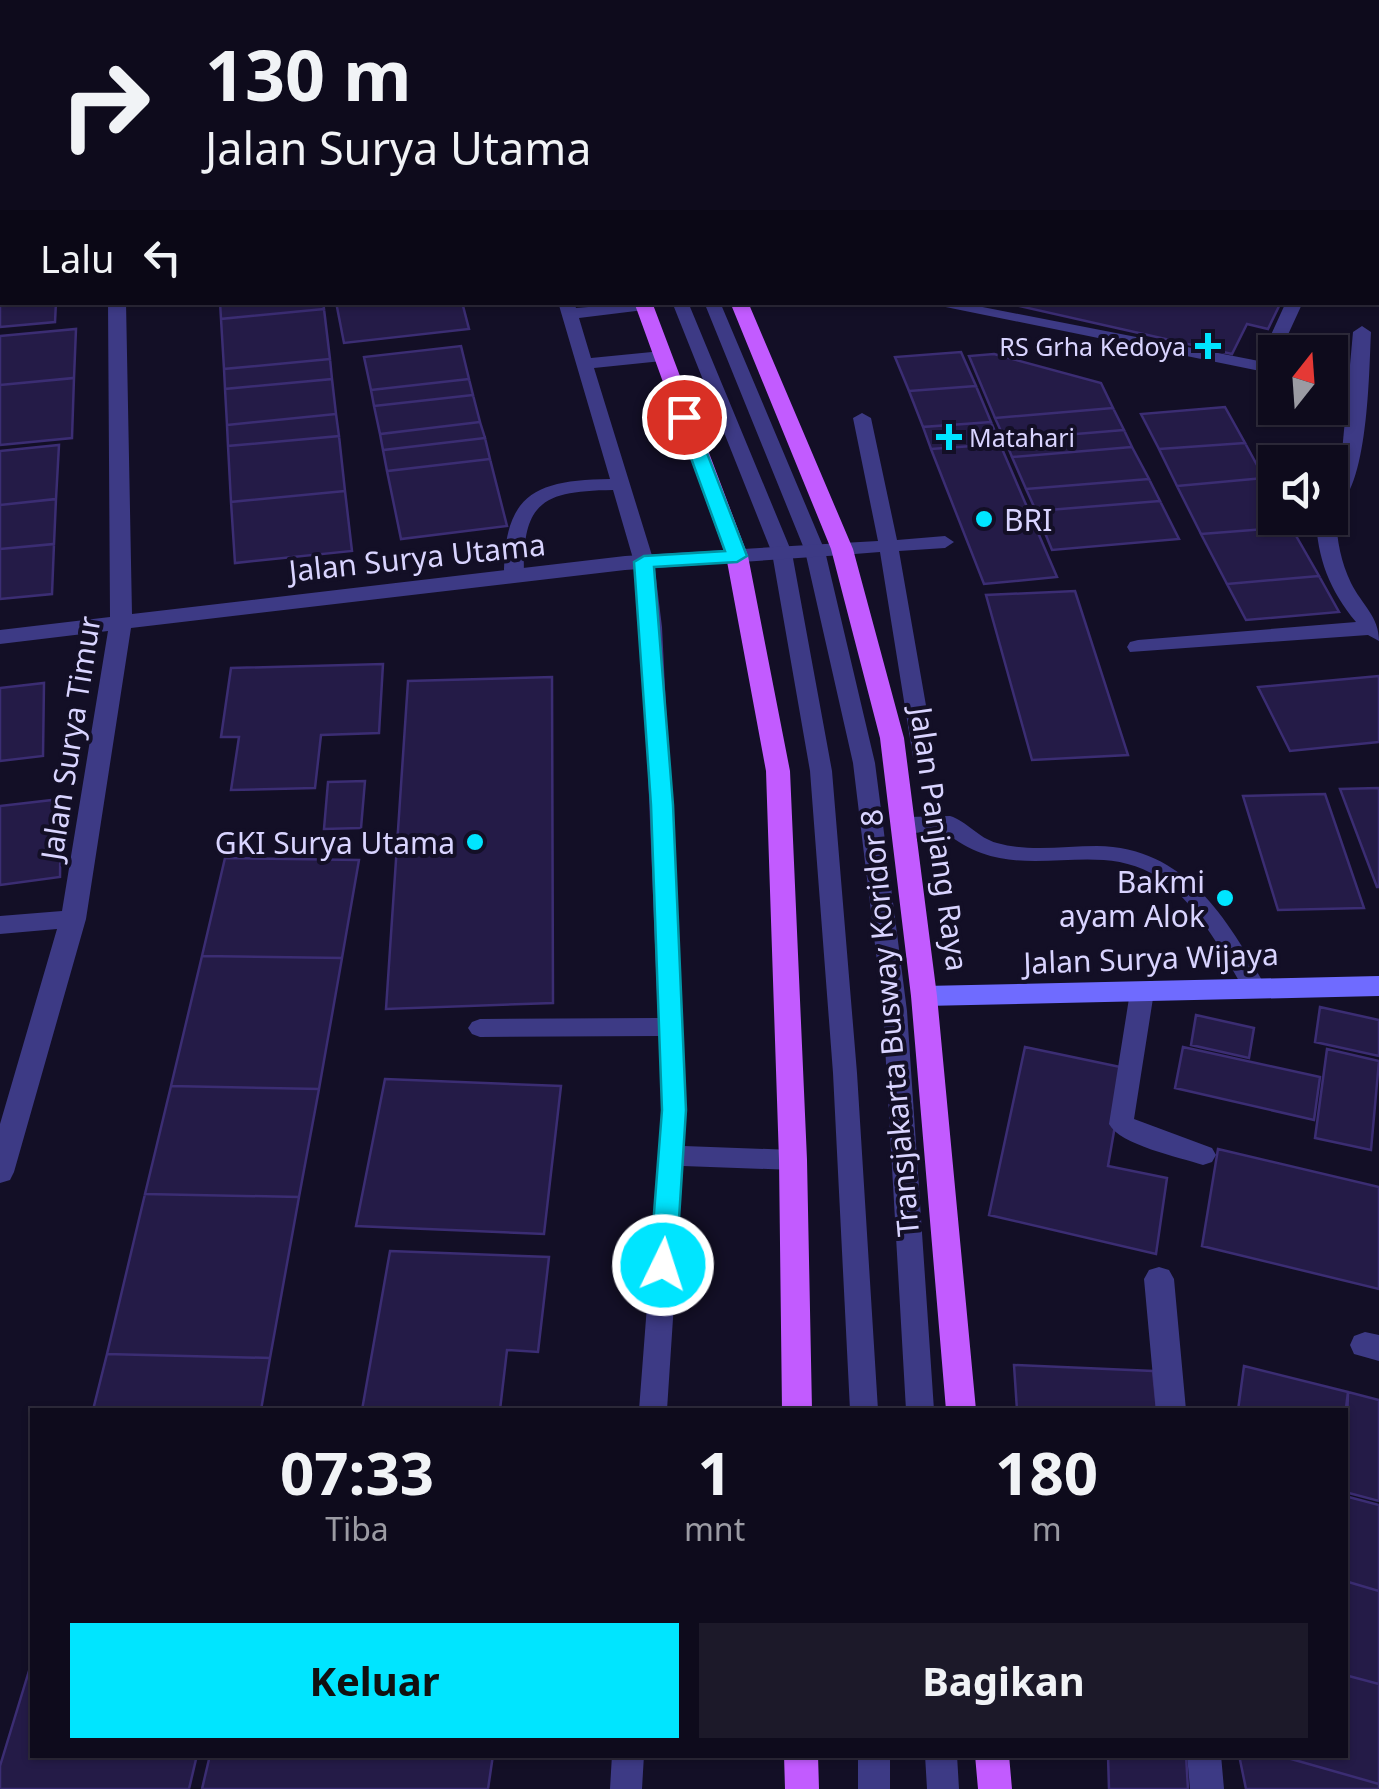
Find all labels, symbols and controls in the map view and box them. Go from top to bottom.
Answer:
text: 130 m [205,26,412,122]
icon: right [40,40,170,170]
text: Jalan Surya Utama [205,117,592,178]
icon: left [135,230,190,285]
text: Lalu [40,232,115,284]
place label: RS Grha Kedoya [999,329,1186,363]
marker: RS Grha Kedoya [1195,333,1221,359]
north arrow [1258,335,1348,425]
map controls [1258,335,1348,535]
pin [642,375,727,460]
icon: arrive [657,390,712,445]
place label: Matahari [969,420,1075,454]
marker: Matahari [938,426,960,448]
button: sound [1258,445,1348,535]
place label: BRI [1004,499,1052,540]
marker: BRI [973,508,995,530]
street label: Jalan Surya Utama [284,523,547,591]
street label: Jalan Surya Timur [30,613,110,866]
street label: Jalan Panjang Raya [901,701,979,974]
street label: Transjakarta Busway Koridor 8 [850,808,928,1238]
place label: GKI Surya Utama [215,822,455,863]
marker: GKI Surya Utama [464,831,486,853]
place label: Bakmi ayam Alok [1059,861,1205,936]
marker: Bakmi ayam Alok [1214,887,1236,909]
street label: Jalan Surya Wijaya [1020,933,1279,983]
position arrow [611,1213,715,1317]
text: 07:33 [280,1431,434,1513]
text: 1 [697,1431,732,1513]
text: 180 [995,1431,1098,1513]
text: Tiba [325,1507,389,1550]
text: mnt [684,1507,745,1550]
text: m [1032,1507,1062,1550]
button: Keluar [70,1623,679,1738]
button: Bagikan [699,1623,1308,1738]

